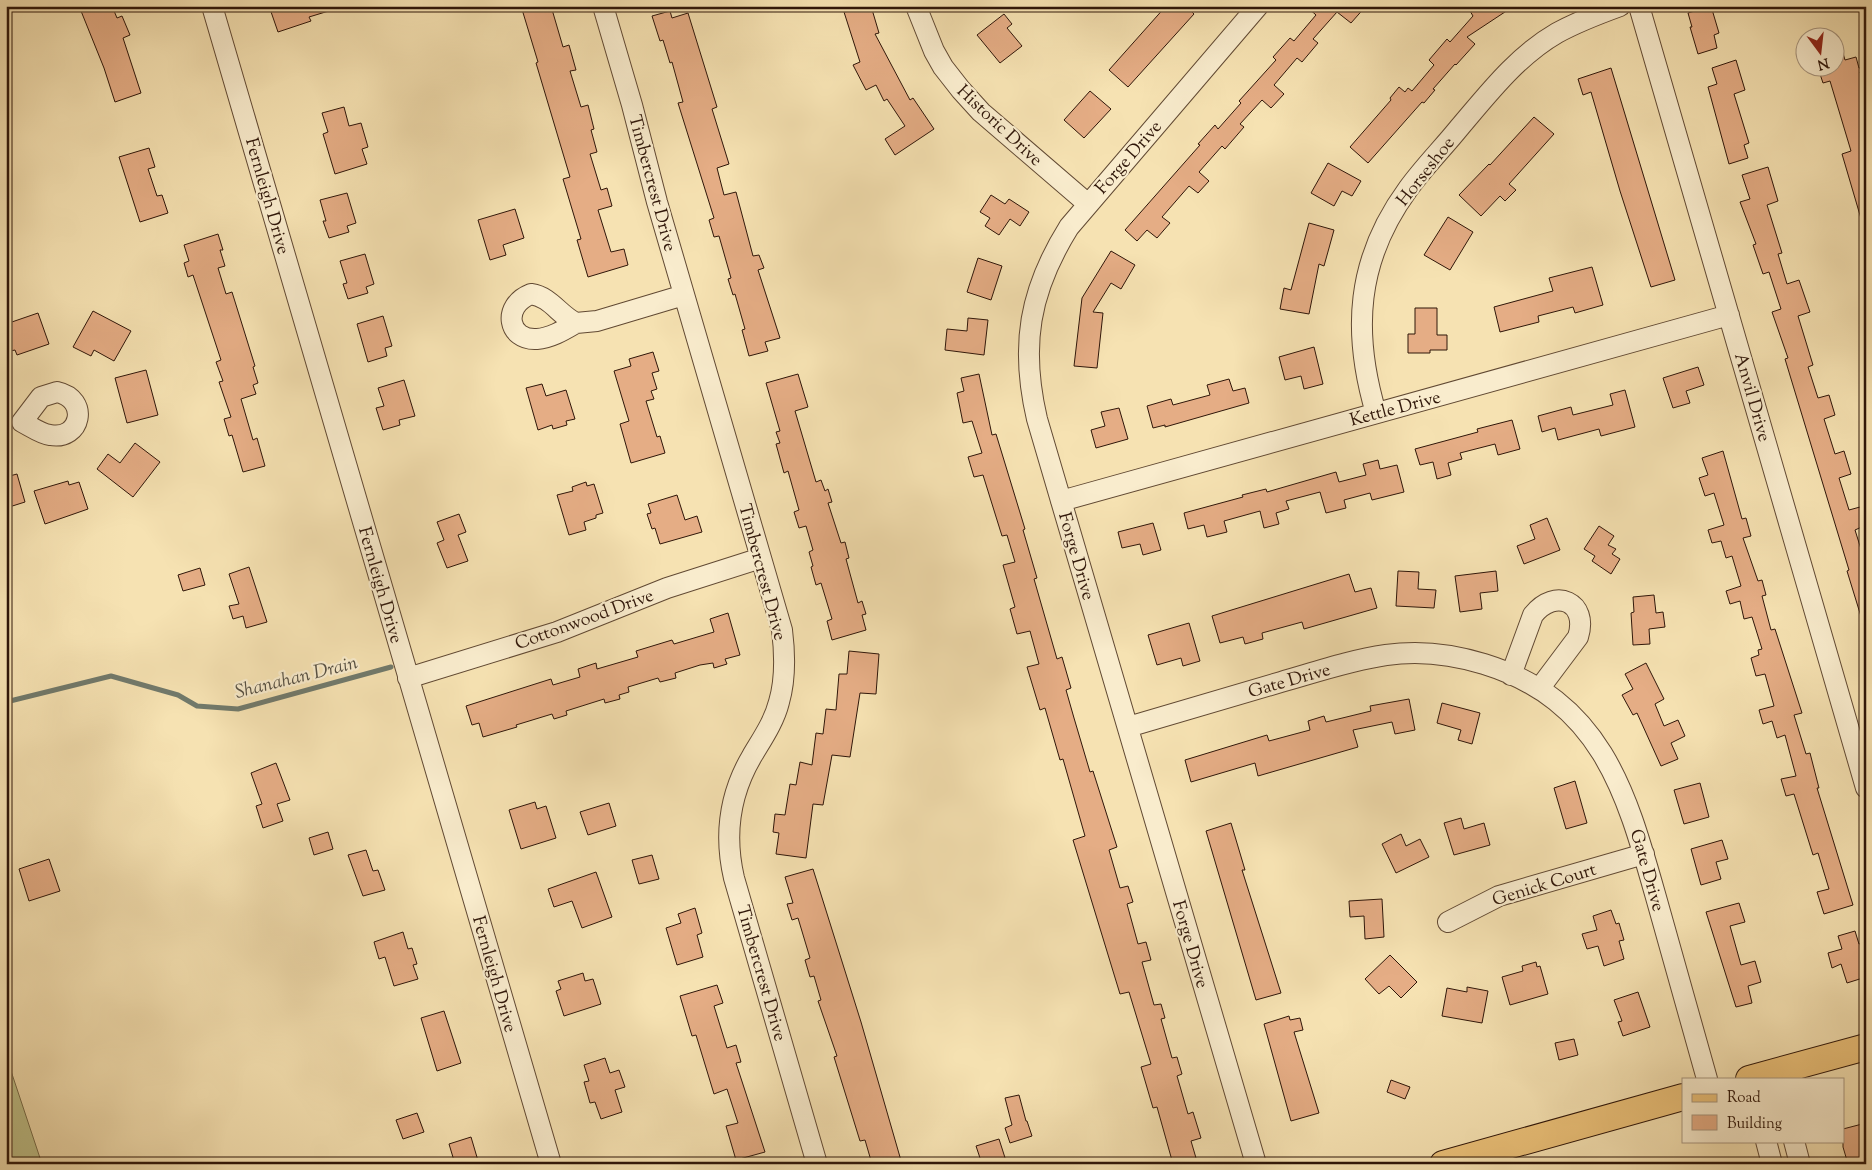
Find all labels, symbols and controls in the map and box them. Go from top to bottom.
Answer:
north arrow [1794,28,1844,78]
text: N [1815,52,1831,74]
street label: Historic Drive [950,80,1048,173]
street label: Timbercrest Drive [620,112,682,255]
street label: Forge Drive [1090,116,1169,201]
street label: Horseshoe [1391,132,1462,213]
street label: Fernleigh Drive [237,135,295,258]
street label: Anvil Drive [1726,350,1776,445]
street label: Kettle Drive [1347,385,1444,435]
street label: Timbercrest Drive [730,501,792,644]
street label: Forge Drive [1050,509,1100,604]
street label: Fernleigh Drive [350,524,408,647]
street label: Cottonwood Drive [512,584,658,658]
water label: Shanahan Drain [233,650,361,707]
street label: Gate Drive [1245,658,1334,706]
street label: Gate Drive [1622,826,1670,915]
street label: Genick Court [1489,858,1600,914]
street label: Forge Drive [1164,897,1214,992]
street label: Timbercrest Drive [728,903,792,1045]
street label: Fernleigh Drive [464,913,522,1036]
legend [1682,1078,1844,1142]
text: Road [1727,1088,1761,1109]
text: Building [1727,1114,1782,1135]

